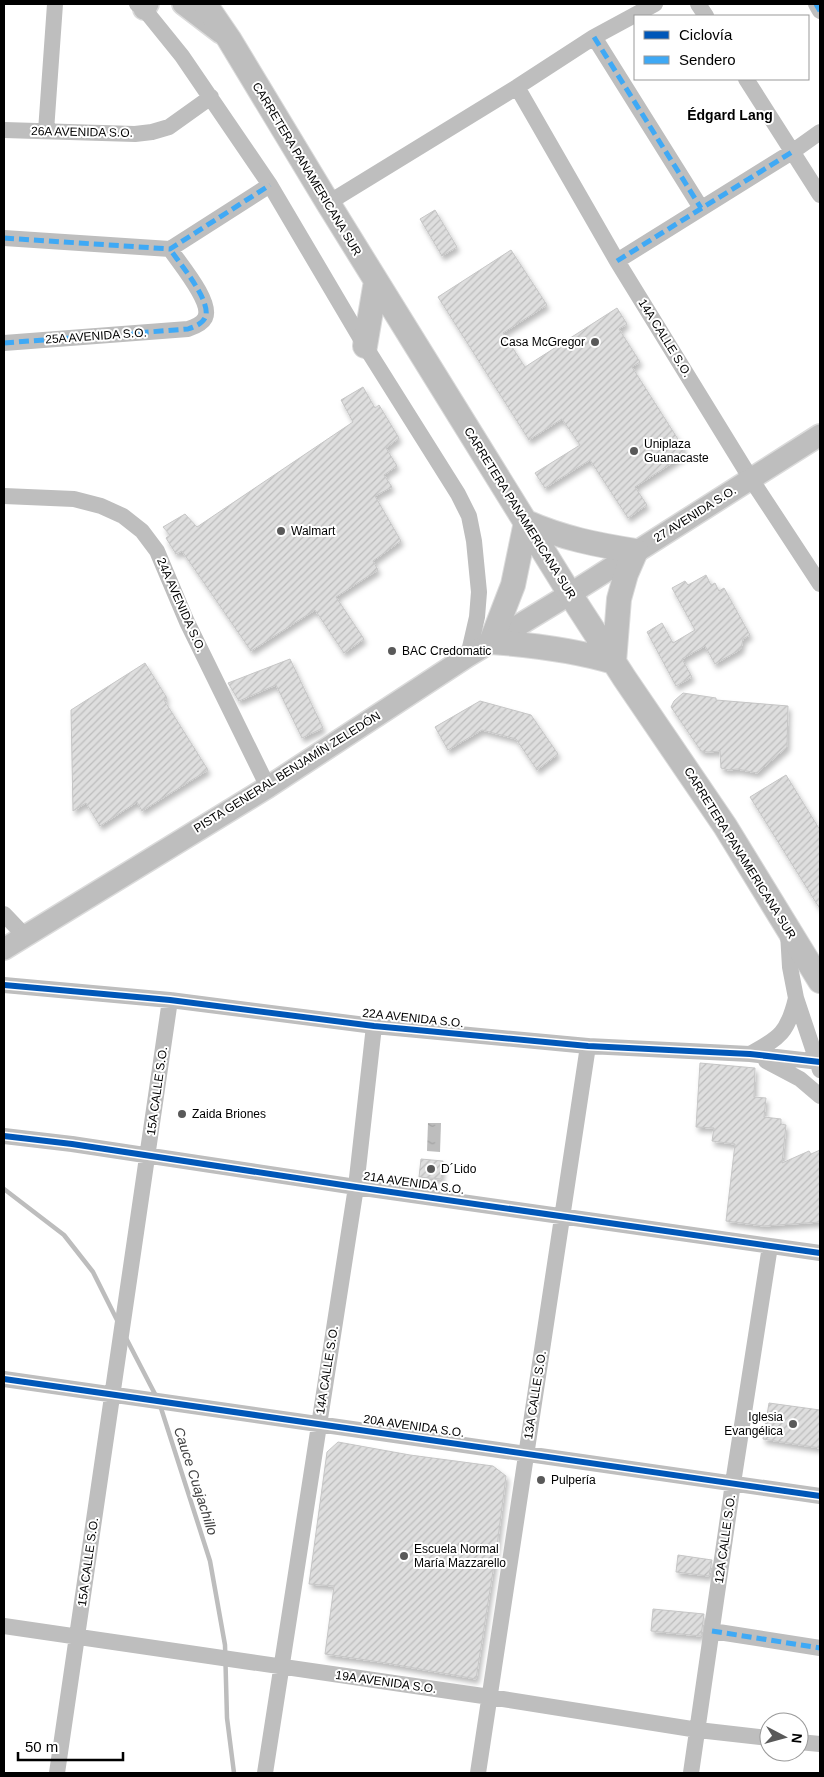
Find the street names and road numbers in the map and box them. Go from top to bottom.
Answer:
street label: CARRETERA PANAMERICANA SUR [250,80,365,259]
street label: 26A AVENIDA S.O. [31,124,133,140]
street label: 14A CALLE S.O. [635,296,695,380]
street label: 25A AVENIDA S.O. [45,325,147,347]
street label: CARRETERA PANAMERICANA SUR [461,425,579,602]
street label: 27 AVENIDA S.O. [651,483,739,545]
street label: 24A AVENIDA S.O. [154,556,208,654]
street label: PISTA GENERAL BENJAMÍN ZELEDÓN [191,708,383,836]
street label: CARRETERA PANAMERICANA SUR [681,765,799,942]
street label: 22A AVENIDA S.O. [362,1006,464,1030]
street label: 15A CALLE S.O. [144,1046,170,1136]
street label: 21A AVENIDA S.O. [363,1169,465,1197]
street label: 14A CALLE S.O. [313,1325,341,1415]
street label: 13A CALLE S.O. [521,1350,549,1440]
street label: 20A AVENIDA S.O. [363,1412,465,1440]
street label: 12A CALLE S.O. [712,1494,738,1584]
street label: 15A CALLE S.O. [75,1517,101,1607]
street label: 19A AVENIDA S.O. [335,1668,437,1696]

